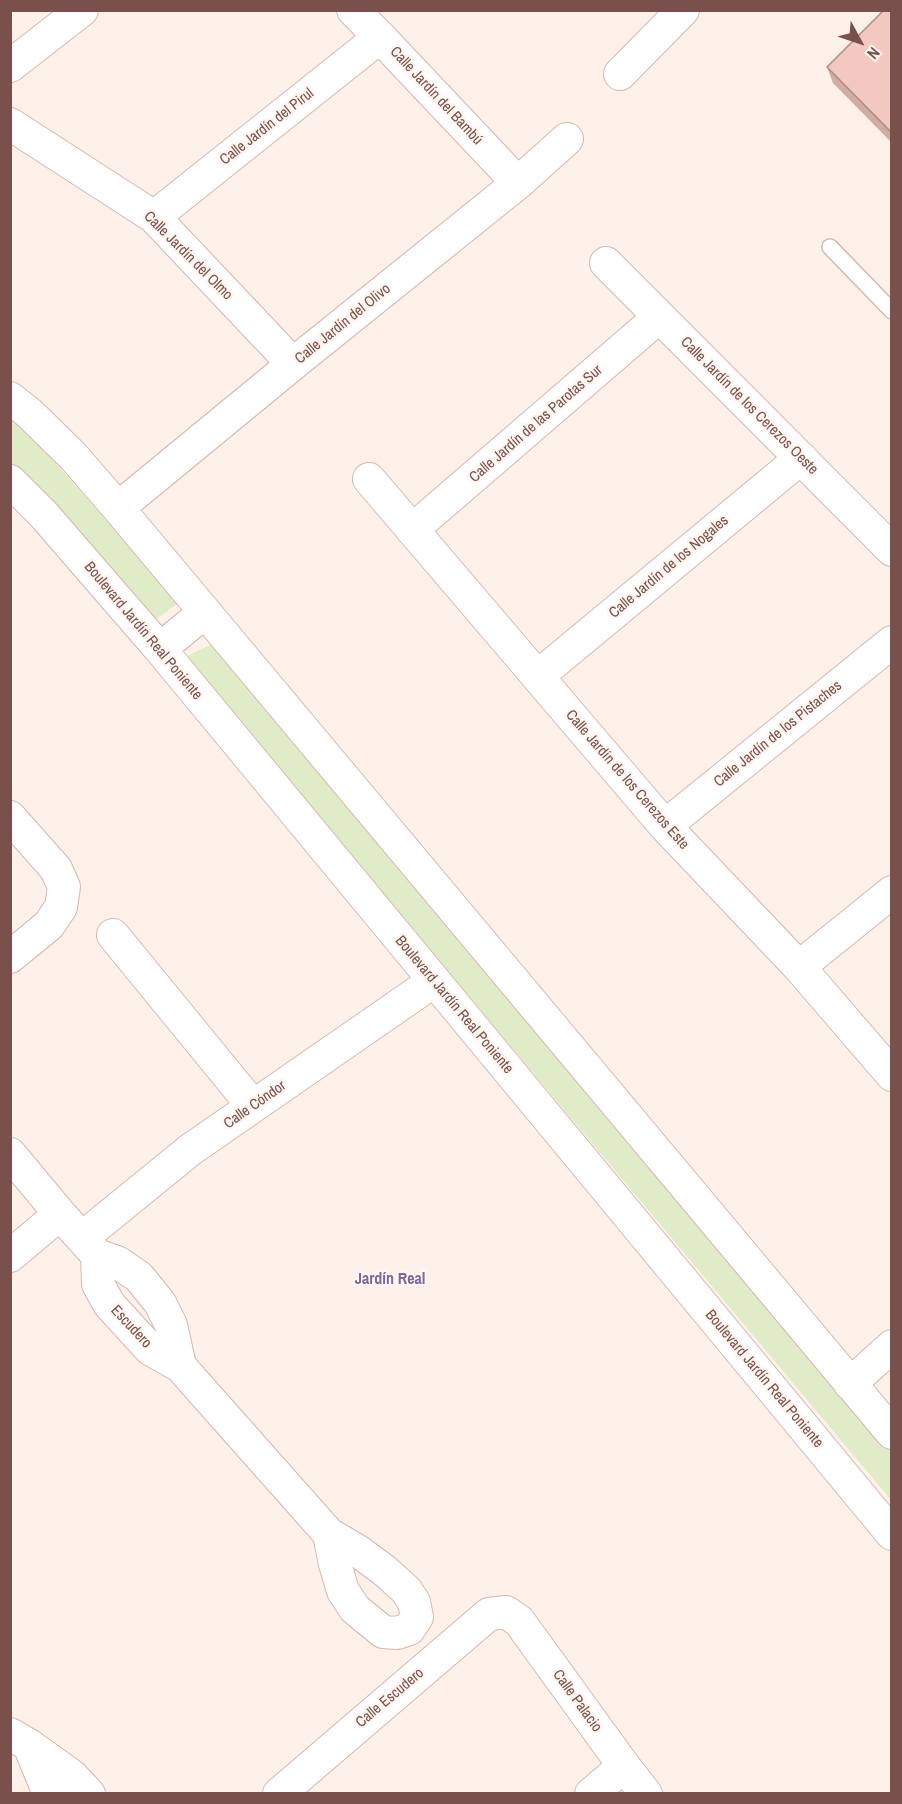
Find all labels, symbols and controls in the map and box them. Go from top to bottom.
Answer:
north arrow [830,12,890,72]
street label: Calle Jardín del Bambú [386,43,486,149]
text: N [862,43,885,64]
street label: Calle Jardín del Pirul [216,85,318,169]
street label: Calle Jardín del Olmo [140,208,236,304]
street label: Calle Jardín del Olivo [292,280,394,368]
street label: Calle Jardín de los Cerezos Oeste [676,333,822,479]
street label: Calle Jardín de las Parotas Sur [466,361,606,487]
street label: Calle Jardín de los Nogales [606,512,732,622]
street label: Boulevard Jardín Real Poniente [80,558,206,704]
street label: Calle Jardín de los Pistaches [710,677,846,791]
street label: Calle Jardín de los Cerezos Este [561,707,693,853]
street label: Boulevard Jardín Real Poniente [391,932,517,1078]
street label: Calle Cóndor [220,1077,290,1133]
district label: Jardín Real [355,1270,425,1290]
street label: Escudero [107,1302,155,1352]
street label: Boulevard Jardín Real Poniente [701,1306,827,1452]
street label: Calle Escudero [352,1664,428,1732]
street label: Calle Palacio [548,1666,606,1736]

